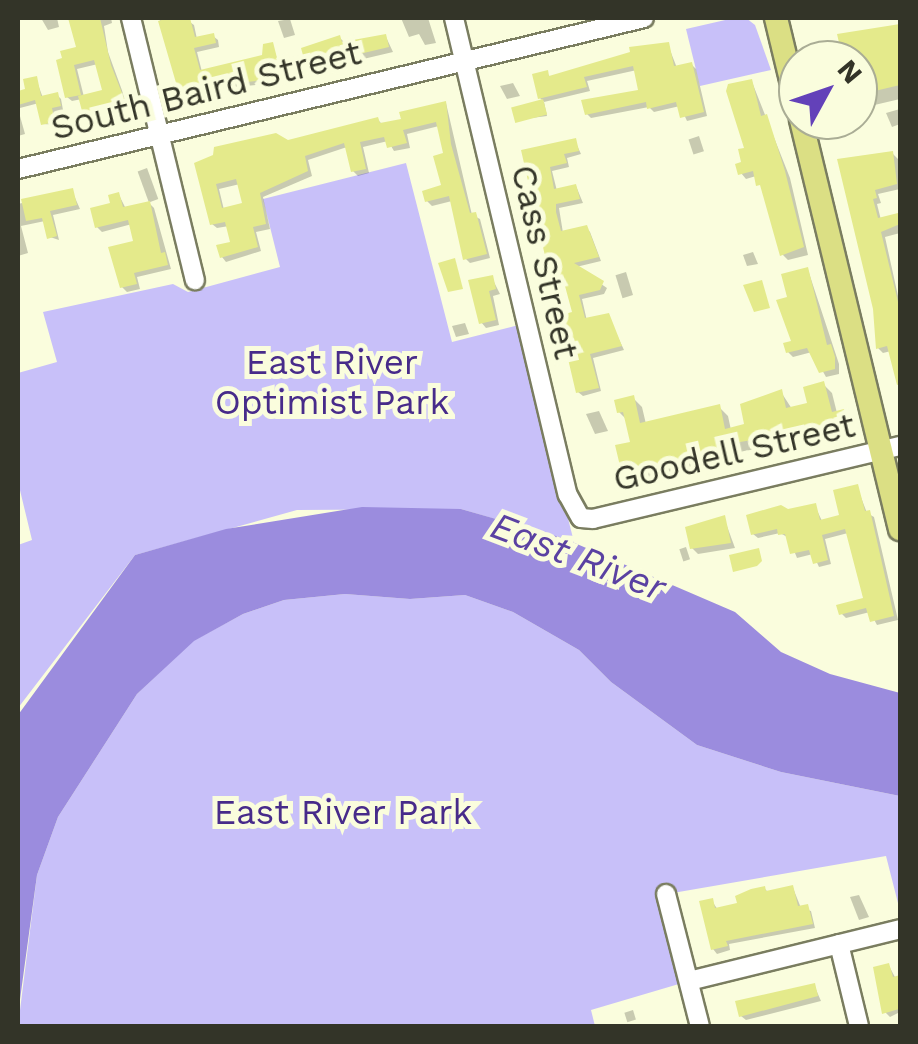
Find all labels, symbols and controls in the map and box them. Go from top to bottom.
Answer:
street label: South Baird Street [47,31,365,149]
north arrow [778,40,878,140]
text: N [831,53,869,90]
street label: Cass Street [502,161,588,363]
park label: East River Optimist Park [215,341,449,423]
street label: Goodell Street [608,404,860,500]
water label: East River [484,503,672,611]
park label: East River Park [213,791,473,833]

